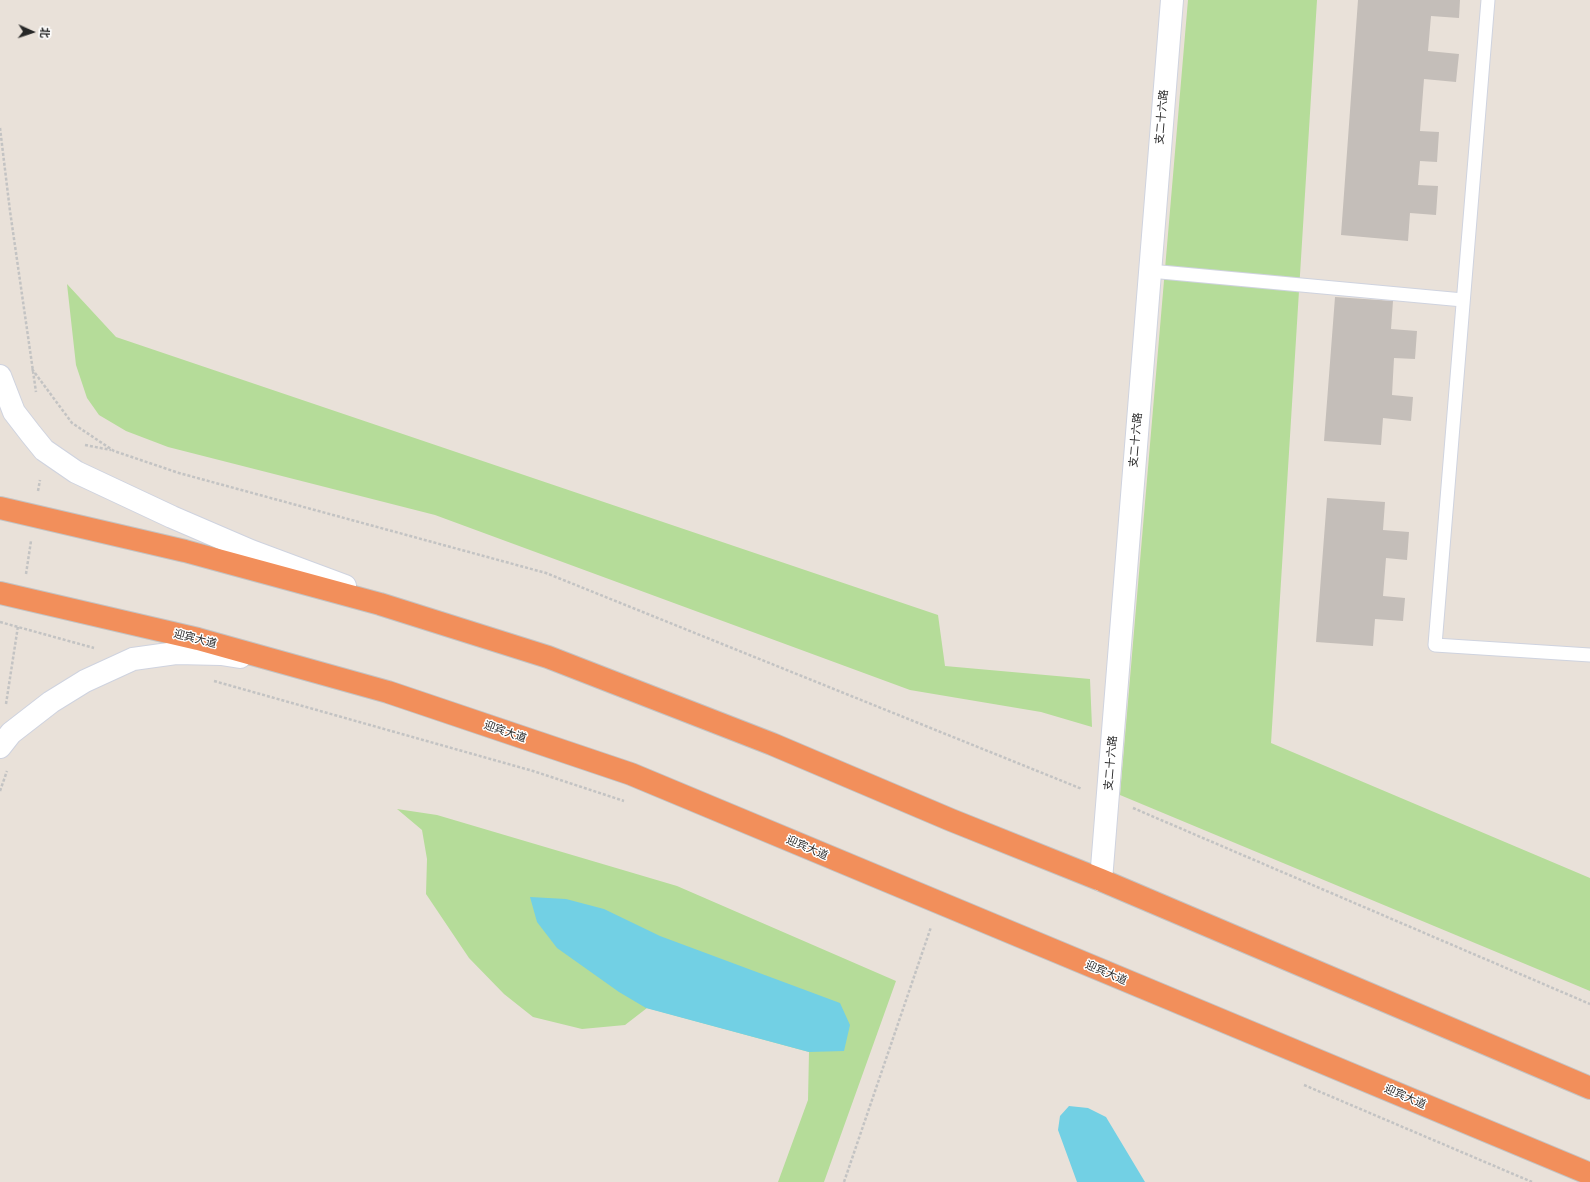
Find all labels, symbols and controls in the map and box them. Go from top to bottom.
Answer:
north arrow [12,12,52,52]
text: 北 [38,27,51,38]
street label: 支二十六路 [1153,89,1171,145]
street label: 支二十六路 [1127,412,1145,468]
street label: 迎宾大道 [172,627,218,651]
street label: 迎宾大道 [482,719,528,745]
street label: 支二十六路 [1102,735,1120,791]
street label: 迎宾大道 [784,833,830,863]
street label: 迎宾大道 [1083,958,1129,988]
street label: 迎宾大道 [1382,1082,1428,1112]

